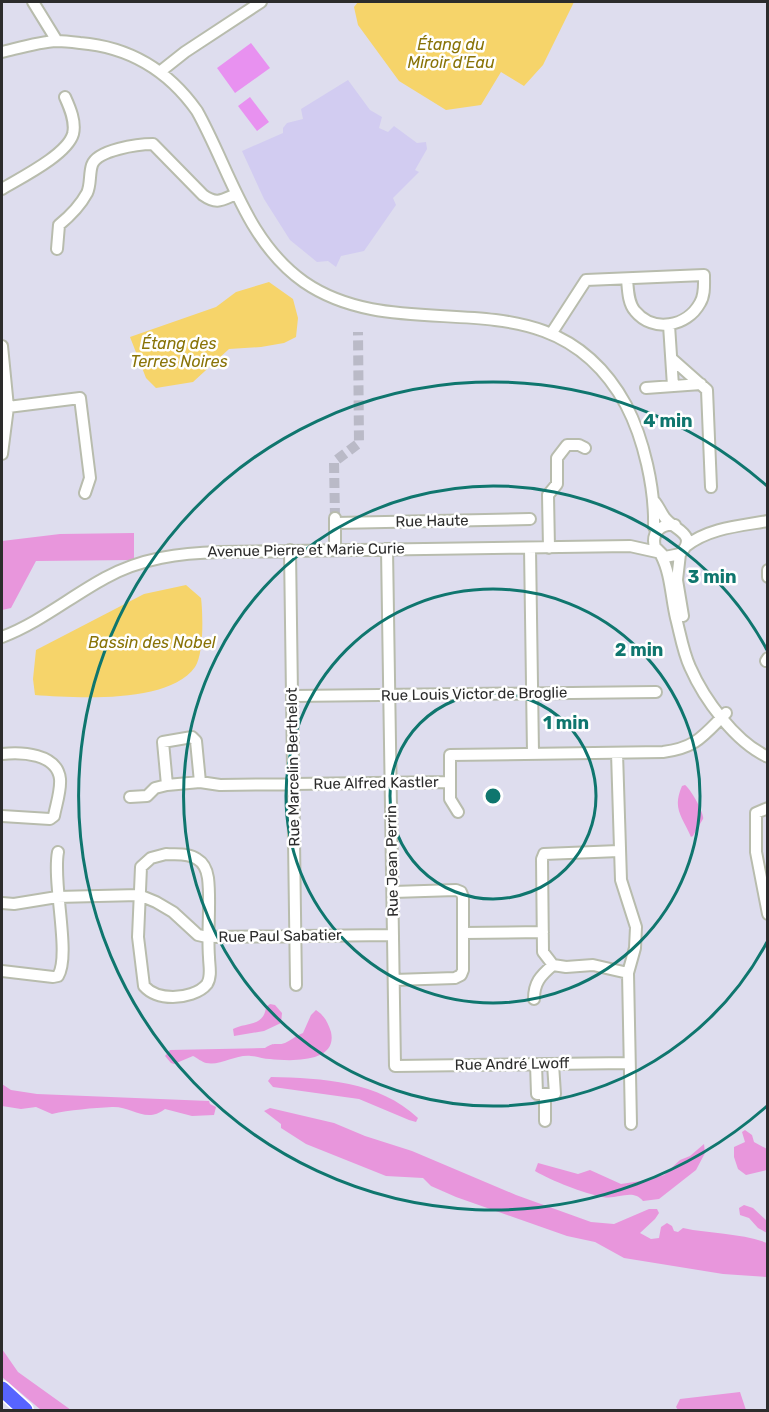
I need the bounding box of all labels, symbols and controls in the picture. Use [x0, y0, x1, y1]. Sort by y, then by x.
water label: Étang du Miroir d'Eau [407, 35, 495, 72]
water label: Étang des Terres Noires [130, 334, 228, 371]
text: 4 min [643, 410, 693, 432]
street label: Rue Haute [395, 511, 469, 531]
street label: Avenue Pierre et Marie Curie [207, 539, 405, 561]
text: 3 min [688, 566, 736, 588]
water label: Bassin des Nobel [88, 633, 217, 652]
text: 2 min [615, 639, 663, 661]
street label: Rue Louis Victor de Broglie [381, 683, 567, 705]
street label: Rue Marcelin Berthelot [283, 687, 303, 847]
text: 1 min [543, 712, 589, 734]
street label: Rue Alfred Kastler [313, 773, 439, 793]
centre of rings [483, 786, 503, 806]
street label: Rue Jean Perrin [382, 805, 402, 917]
street label: Rue Paul Sabatier [218, 926, 342, 946]
street label: Rue André Lwoff [455, 1054, 570, 1074]

